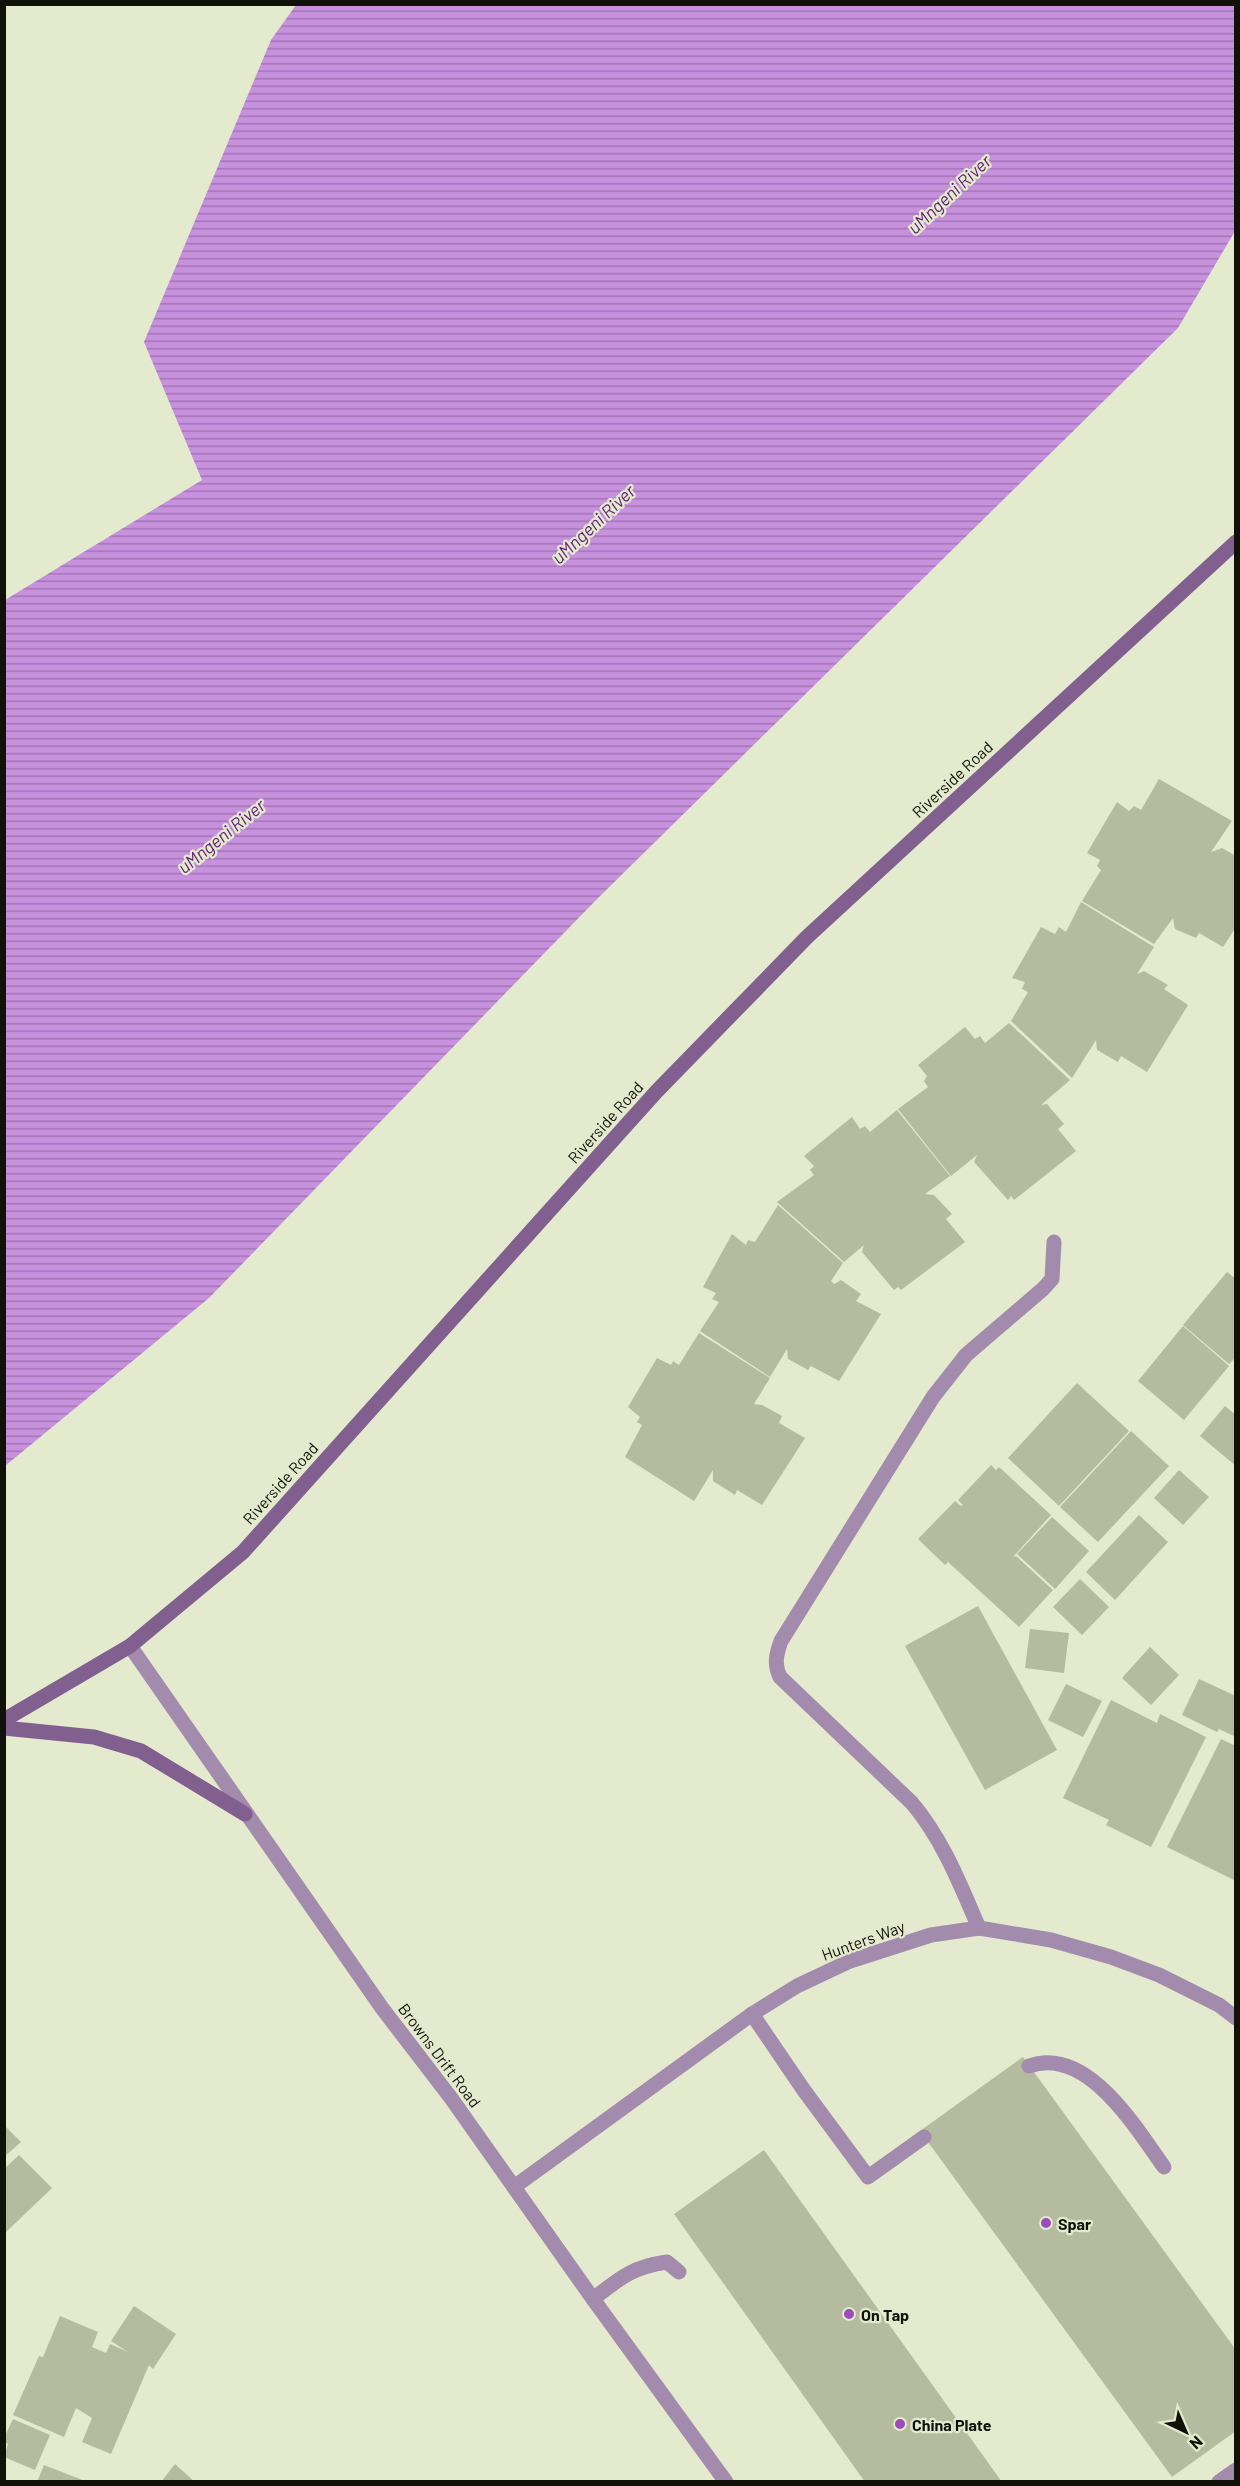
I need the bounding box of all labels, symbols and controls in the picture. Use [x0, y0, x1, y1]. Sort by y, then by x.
water label: uMngeni River [903, 149, 996, 238]
water label: uMngeni River [547, 479, 640, 568]
street label: Riverside Road [908, 737, 996, 821]
water label: uMngeni River [173, 794, 270, 878]
street label: Riverside Road [563, 1077, 647, 1167]
street label: Riverside Road [238, 1438, 322, 1528]
street label: Hunters Way [819, 1916, 908, 1964]
street label: Browns Drift Road [395, 1999, 485, 2111]
place label: Spar [1058, 2214, 1091, 2233]
marker: Spar [1039, 2216, 1053, 2230]
place label: On Tap [861, 2305, 909, 2324]
marker: On Tap [842, 2307, 856, 2321]
north arrow [1156, 2402, 1216, 2462]
place label: China Plate [912, 2415, 992, 2434]
marker: China Plate [893, 2417, 907, 2431]
text: N [1186, 2433, 1207, 2454]

